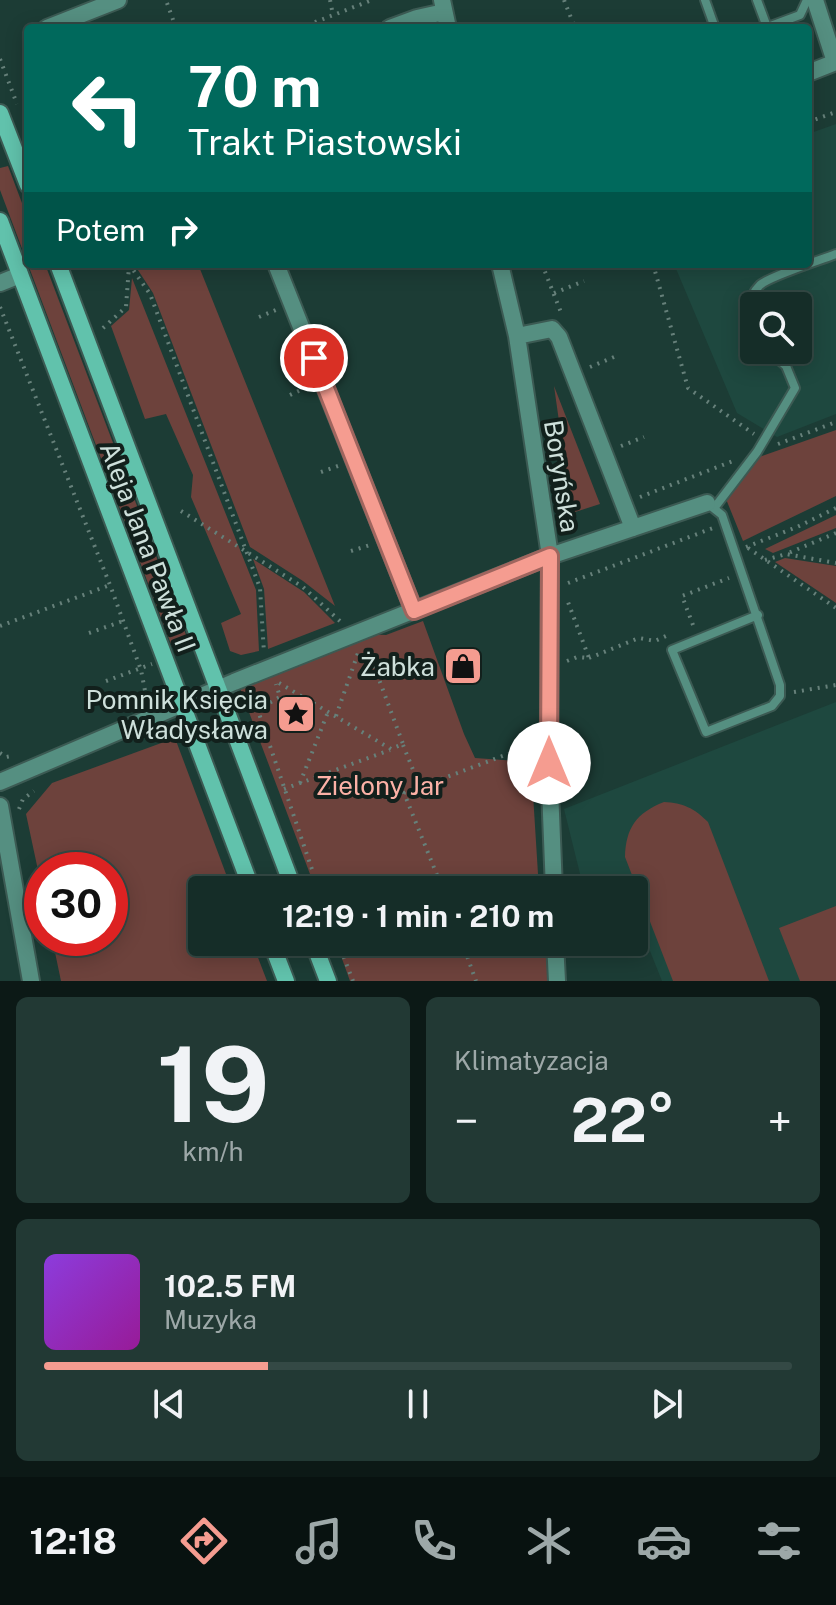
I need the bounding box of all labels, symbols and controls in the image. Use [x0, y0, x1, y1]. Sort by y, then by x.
text: 70 m [188, 54, 321, 120]
icon: left [56, 56, 160, 160]
text: Trakt Piastowski [188, 121, 462, 163]
icon: right [161, 208, 205, 252]
text: Potem [56, 212, 145, 248]
map controls [740, 292, 812, 364]
button: search [740, 292, 812, 364]
pin [280, 324, 348, 392]
icon: arrive [292, 336, 336, 380]
street label: Boryńska [538, 418, 586, 534]
street label: Aleja Jana Pawła II [94, 437, 202, 657]
shop icon: Żabka [442, 645, 484, 687]
place label: Żabka [360, 651, 435, 682]
place label: Pomnik Księcia Władysława [85, 684, 268, 745]
place icon: Pomnik Księcia Władysława [275, 693, 317, 735]
position arrow [507, 721, 591, 805]
park label: Zielony Jar [316, 770, 444, 801]
speed limit sign: 30 [24, 852, 128, 956]
text: 12:19 · 1 min · 210 m [282, 898, 554, 934]
text: 19 [156, 1023, 270, 1145]
text: Klimatyzacja [454, 1045, 609, 1076]
text: 22° [571, 1085, 675, 1156]
text: − [454, 1095, 478, 1147]
text: + [768, 1095, 792, 1147]
text: km/h [182, 1136, 244, 1167]
text: 102.5 FM [164, 1268, 296, 1304]
text: Muzyka [164, 1304, 257, 1335]
icon: previous [147, 1382, 191, 1426]
icon: pause [396, 1382, 440, 1426]
icon: next [645, 1382, 689, 1426]
icon: directions [176, 1513, 232, 1569]
icon: music [291, 1513, 347, 1569]
icon: phone [406, 1513, 462, 1569]
icon: climate [521, 1513, 577, 1569]
icon: car [636, 1513, 692, 1569]
icon: filters [751, 1513, 807, 1569]
text: 12:18 [29, 1520, 117, 1562]

